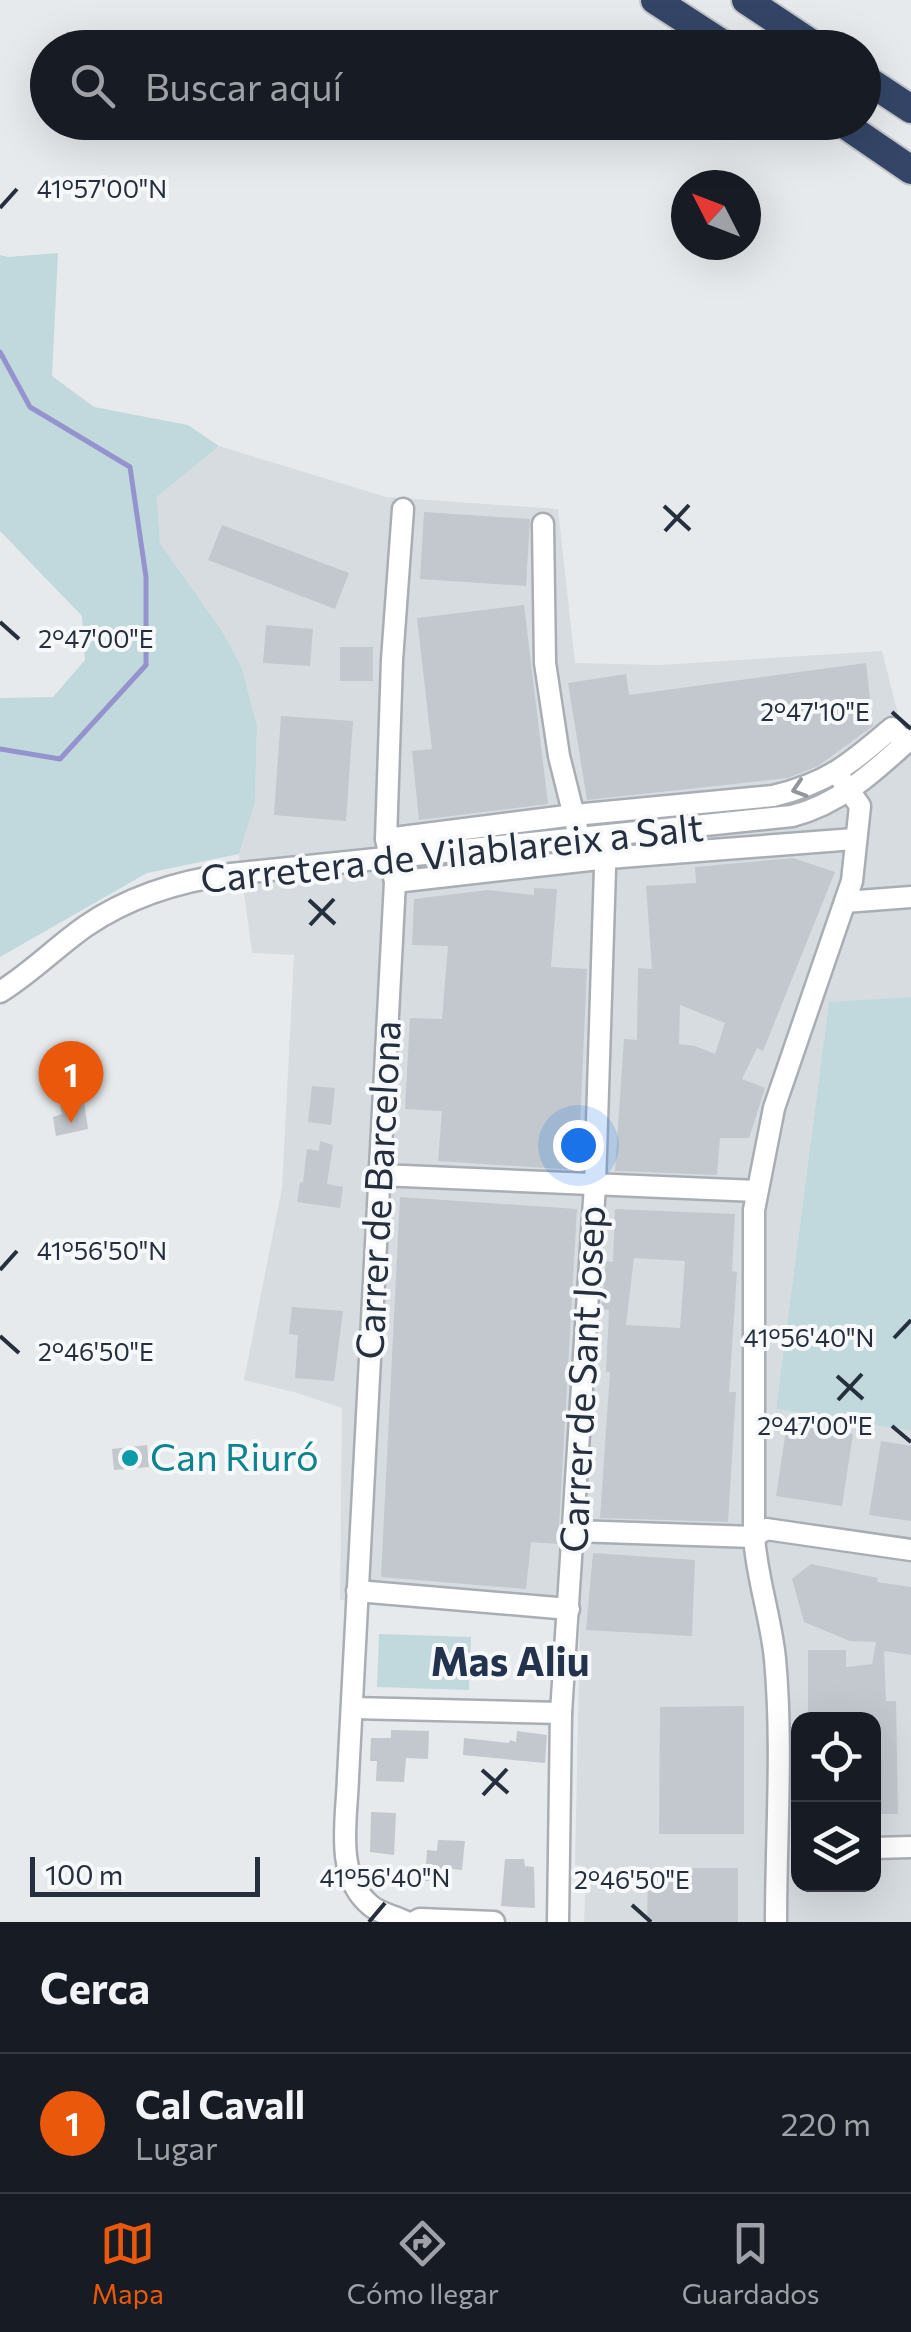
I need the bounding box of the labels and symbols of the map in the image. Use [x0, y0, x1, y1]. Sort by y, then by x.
north arrow [671, 170, 761, 260]
text: 41°57'00"N [37, 173, 167, 203]
text: 2°47'00"E [38, 623, 154, 653]
text: 2°47'10"E [760, 696, 870, 726]
one-way arrow [791, 777, 808, 797]
street label: Carretera de Vilablareix a Salt [198, 802, 706, 901]
street label: Carrer de Barcelona [344, 1019, 409, 1360]
pin: 1 [38, 1040, 104, 1123]
your location [553, 1120, 604, 1171]
street label: Carrer de Sant Josep [548, 1204, 613, 1554]
text: 41°56'50"N [37, 1235, 167, 1265]
text: 41°56'40"N [744, 1322, 874, 1352]
text: 2°46'50"E [38, 1336, 154, 1366]
text: 2°47'00"E [757, 1410, 873, 1440]
place label: Can Riuró [150, 1432, 319, 1479]
marker: Can Riuró [119, 1447, 141, 1469]
district label: Mas Aliu [430, 1635, 590, 1684]
scale bar [30, 1852, 260, 1896]
text: 41°56'40"N [320, 1862, 450, 1892]
text: 2°46'50"E [574, 1864, 690, 1894]

